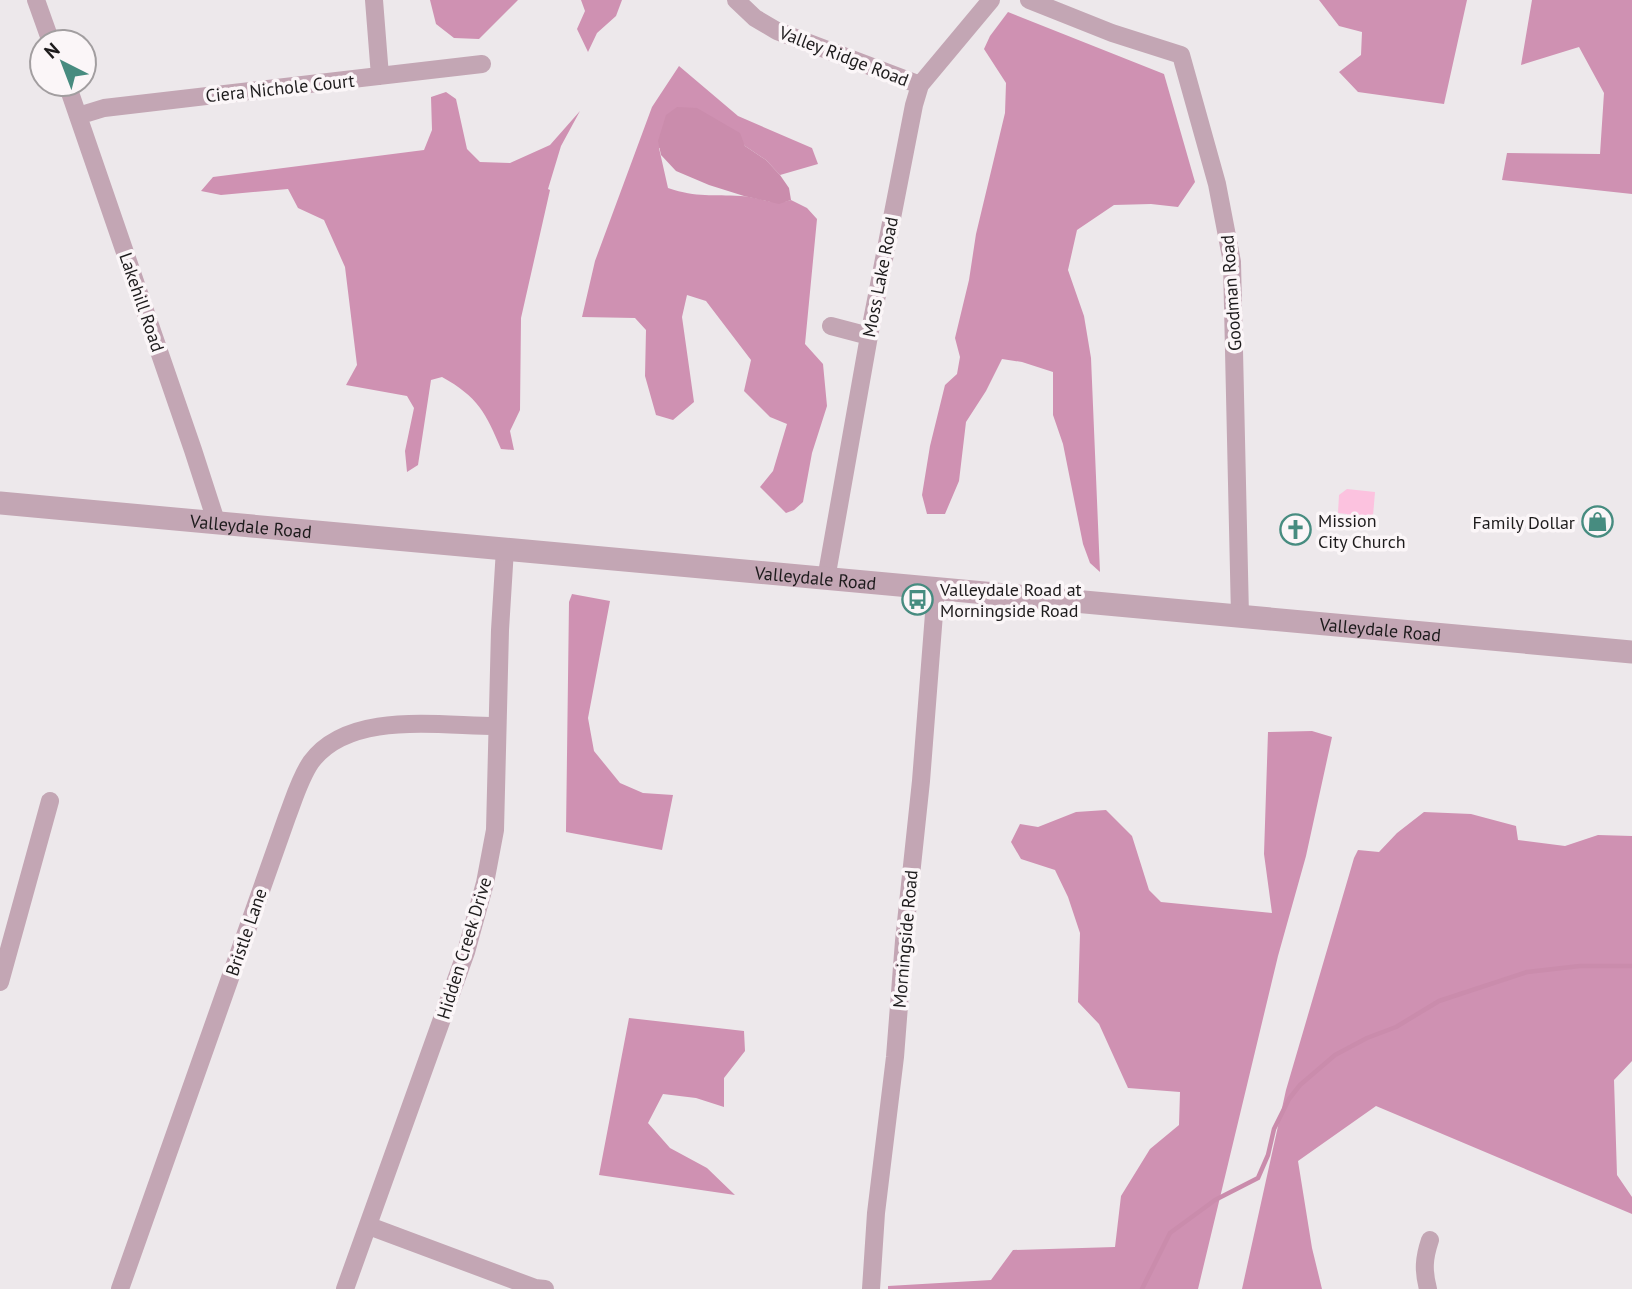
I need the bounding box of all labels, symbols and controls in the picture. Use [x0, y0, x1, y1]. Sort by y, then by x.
street label: Valley Ridge Road [775, 20, 912, 91]
north arrow [28, 28, 98, 98]
text: N [39, 37, 64, 63]
street label: Ciera Nichole Court [204, 69, 356, 107]
street label: Moss Lake Road [857, 215, 903, 339]
street label: Goodman Road [1215, 234, 1247, 352]
street label: Lakehill Road [114, 249, 170, 355]
shop icon: Family Dollar [1581, 505, 1615, 539]
street label: Valleydale Road [188, 509, 313, 543]
place label: Mission City Church [1318, 509, 1406, 553]
place label: Family Dollar [1473, 511, 1575, 534]
church icon: Mission City Church [1278, 513, 1312, 547]
street label: Valleydale Road [753, 560, 877, 594]
place label: Valleydale Road at Morningside Road [939, 578, 1082, 622]
bus stop icon: Valleydale Road at Morningside Road [900, 582, 934, 616]
street label: Valleydale Road [1318, 612, 1442, 646]
street label: Morningside Road [888, 869, 922, 1009]
street label: Hidden Creek Drive [431, 874, 497, 1022]
street label: Bristle Lane [220, 885, 272, 979]

